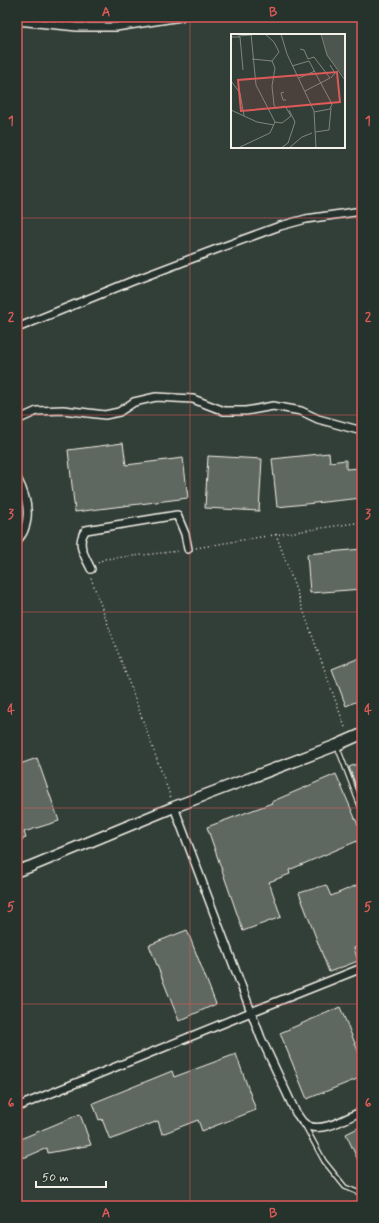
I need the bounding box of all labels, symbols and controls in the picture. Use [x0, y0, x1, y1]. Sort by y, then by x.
text: A [102, 4, 110, 21]
text: B [269, 4, 278, 21]
inset map [231, 34, 345, 148]
text: 1 [8, 113, 14, 130]
text: 1 [365, 113, 371, 130]
text: 2 [8, 309, 15, 326]
text: 2 [365, 309, 372, 326]
text: 3 [8, 506, 14, 523]
text: 3 [365, 506, 371, 523]
text: 4 [7, 702, 15, 719]
text: 4 [364, 702, 372, 719]
text: 5 [7, 899, 15, 916]
text: 5 [364, 899, 372, 916]
text: 6 [8, 1095, 15, 1112]
text: 6 [365, 1095, 372, 1112]
scale bar [36, 1163, 106, 1189]
text: 50 m [42, 1170, 69, 1186]
text: A [102, 1205, 110, 1222]
text: B [269, 1205, 278, 1222]

